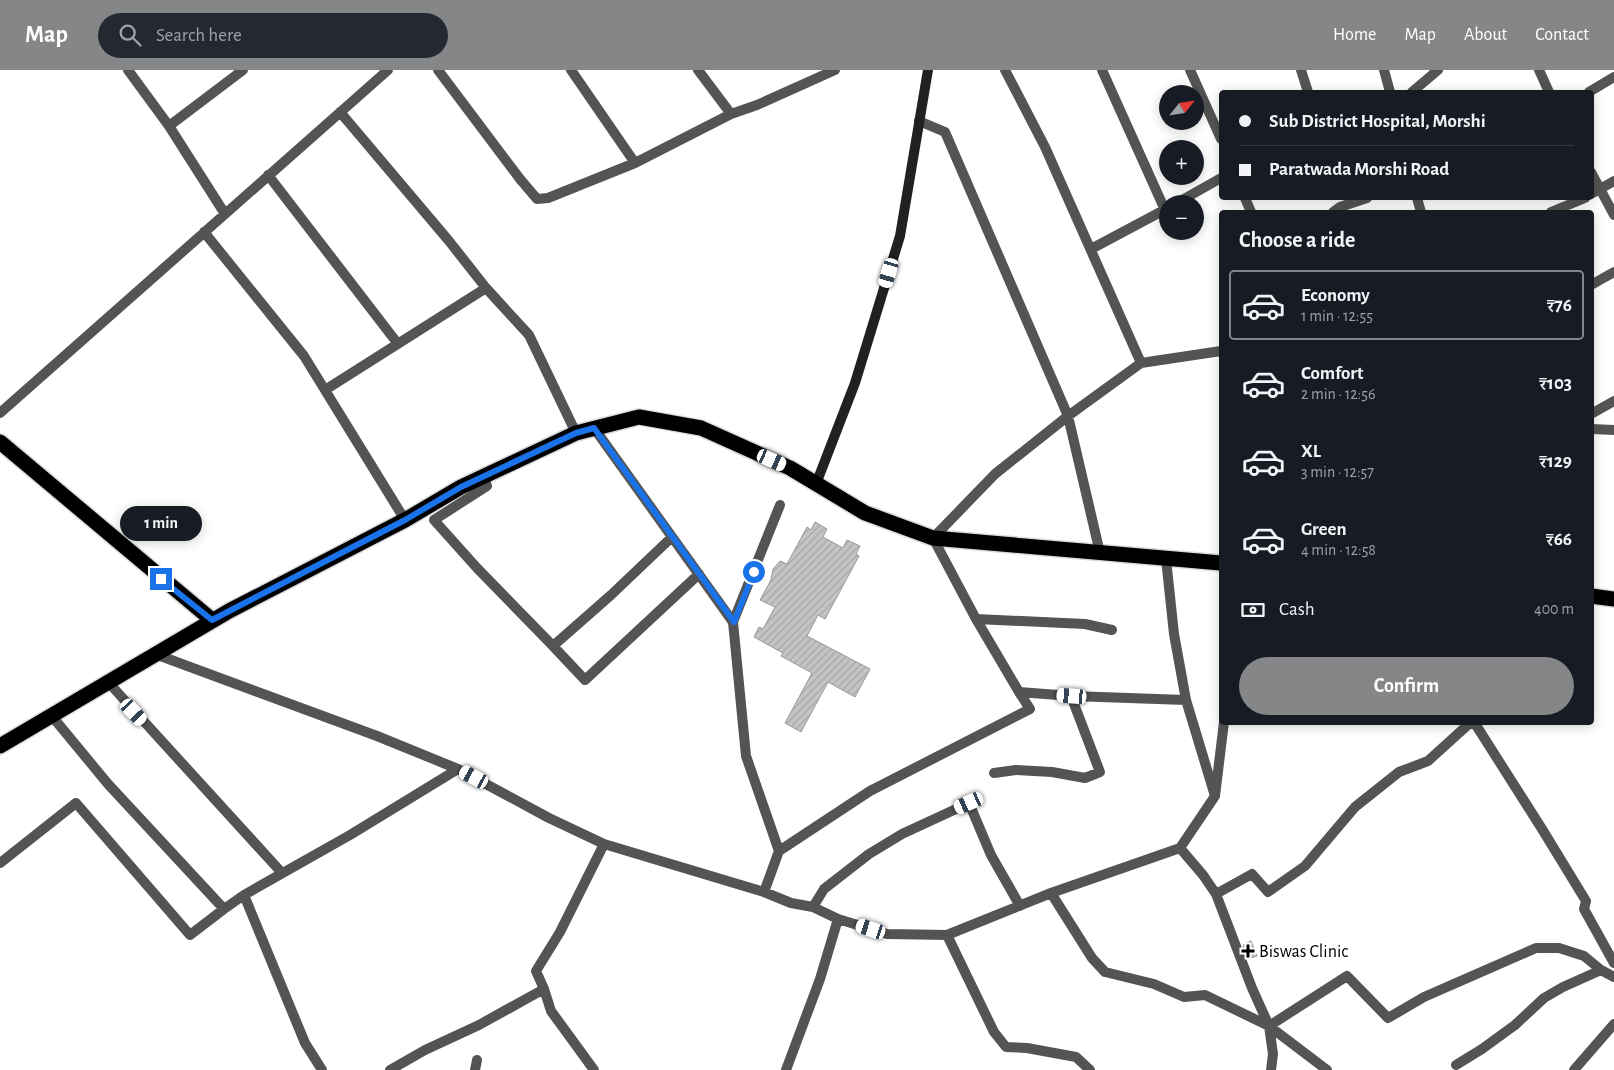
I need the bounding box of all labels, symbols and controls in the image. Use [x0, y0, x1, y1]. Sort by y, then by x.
search box [98, 13, 448, 58]
icon: search [116, 21, 144, 49]
text: Map [25, 23, 68, 47]
text: Search here [156, 26, 242, 45]
text: Home [1333, 26, 1376, 44]
text: Map [1404, 26, 1436, 44]
text: About [1464, 26, 1507, 44]
text: Contact [1535, 26, 1589, 44]
north arrow [1159, 85, 1204, 130]
map controls [1159, 85, 1204, 240]
text: Sub District Hospital, Morshi [1269, 112, 1486, 131]
button: + [1159, 140, 1204, 185]
text: Paratwada Morshi Road [1269, 160, 1449, 179]
button: − [1159, 195, 1204, 240]
text: Choose a ride [1239, 229, 1355, 251]
car [877, 256, 900, 290]
icon: car [1241, 283, 1286, 328]
text: Economy [1301, 286, 1370, 305]
text: ₹76 [1547, 296, 1572, 315]
text: 1 min · 12:55 [1301, 308, 1373, 324]
icon: car [1241, 361, 1286, 406]
text: Comfort [1301, 364, 1363, 383]
text: ₹103 [1539, 374, 1572, 393]
text: 2 min · 12:56 [1301, 386, 1375, 402]
icon: car [1241, 439, 1286, 484]
text: XL [1301, 442, 1321, 461]
car [755, 447, 788, 473]
text: ₹129 [1539, 452, 1572, 471]
text: 3 min · 12:57 [1301, 464, 1374, 480]
callout: 1 min [120, 506, 202, 542]
text: 1 min [144, 515, 178, 531]
icon: car [1241, 517, 1286, 562]
text: Green [1301, 520, 1347, 539]
text: ₹66 [1546, 530, 1572, 549]
text: 4 min · 12:58 [1301, 542, 1376, 558]
route start [743, 561, 765, 583]
route end [150, 568, 172, 590]
icon: cash [1239, 596, 1267, 624]
text: Cash [1279, 600, 1315, 619]
text: 400 m [1534, 601, 1574, 617]
button: Confirm [1239, 657, 1574, 715]
car [1056, 687, 1087, 705]
car [118, 696, 149, 728]
car [457, 763, 490, 791]
car [952, 790, 985, 816]
car [854, 917, 887, 941]
place label: Biswas Clinic [1259, 943, 1348, 961]
marker: Biswas Clinic [1241, 944, 1255, 958]

